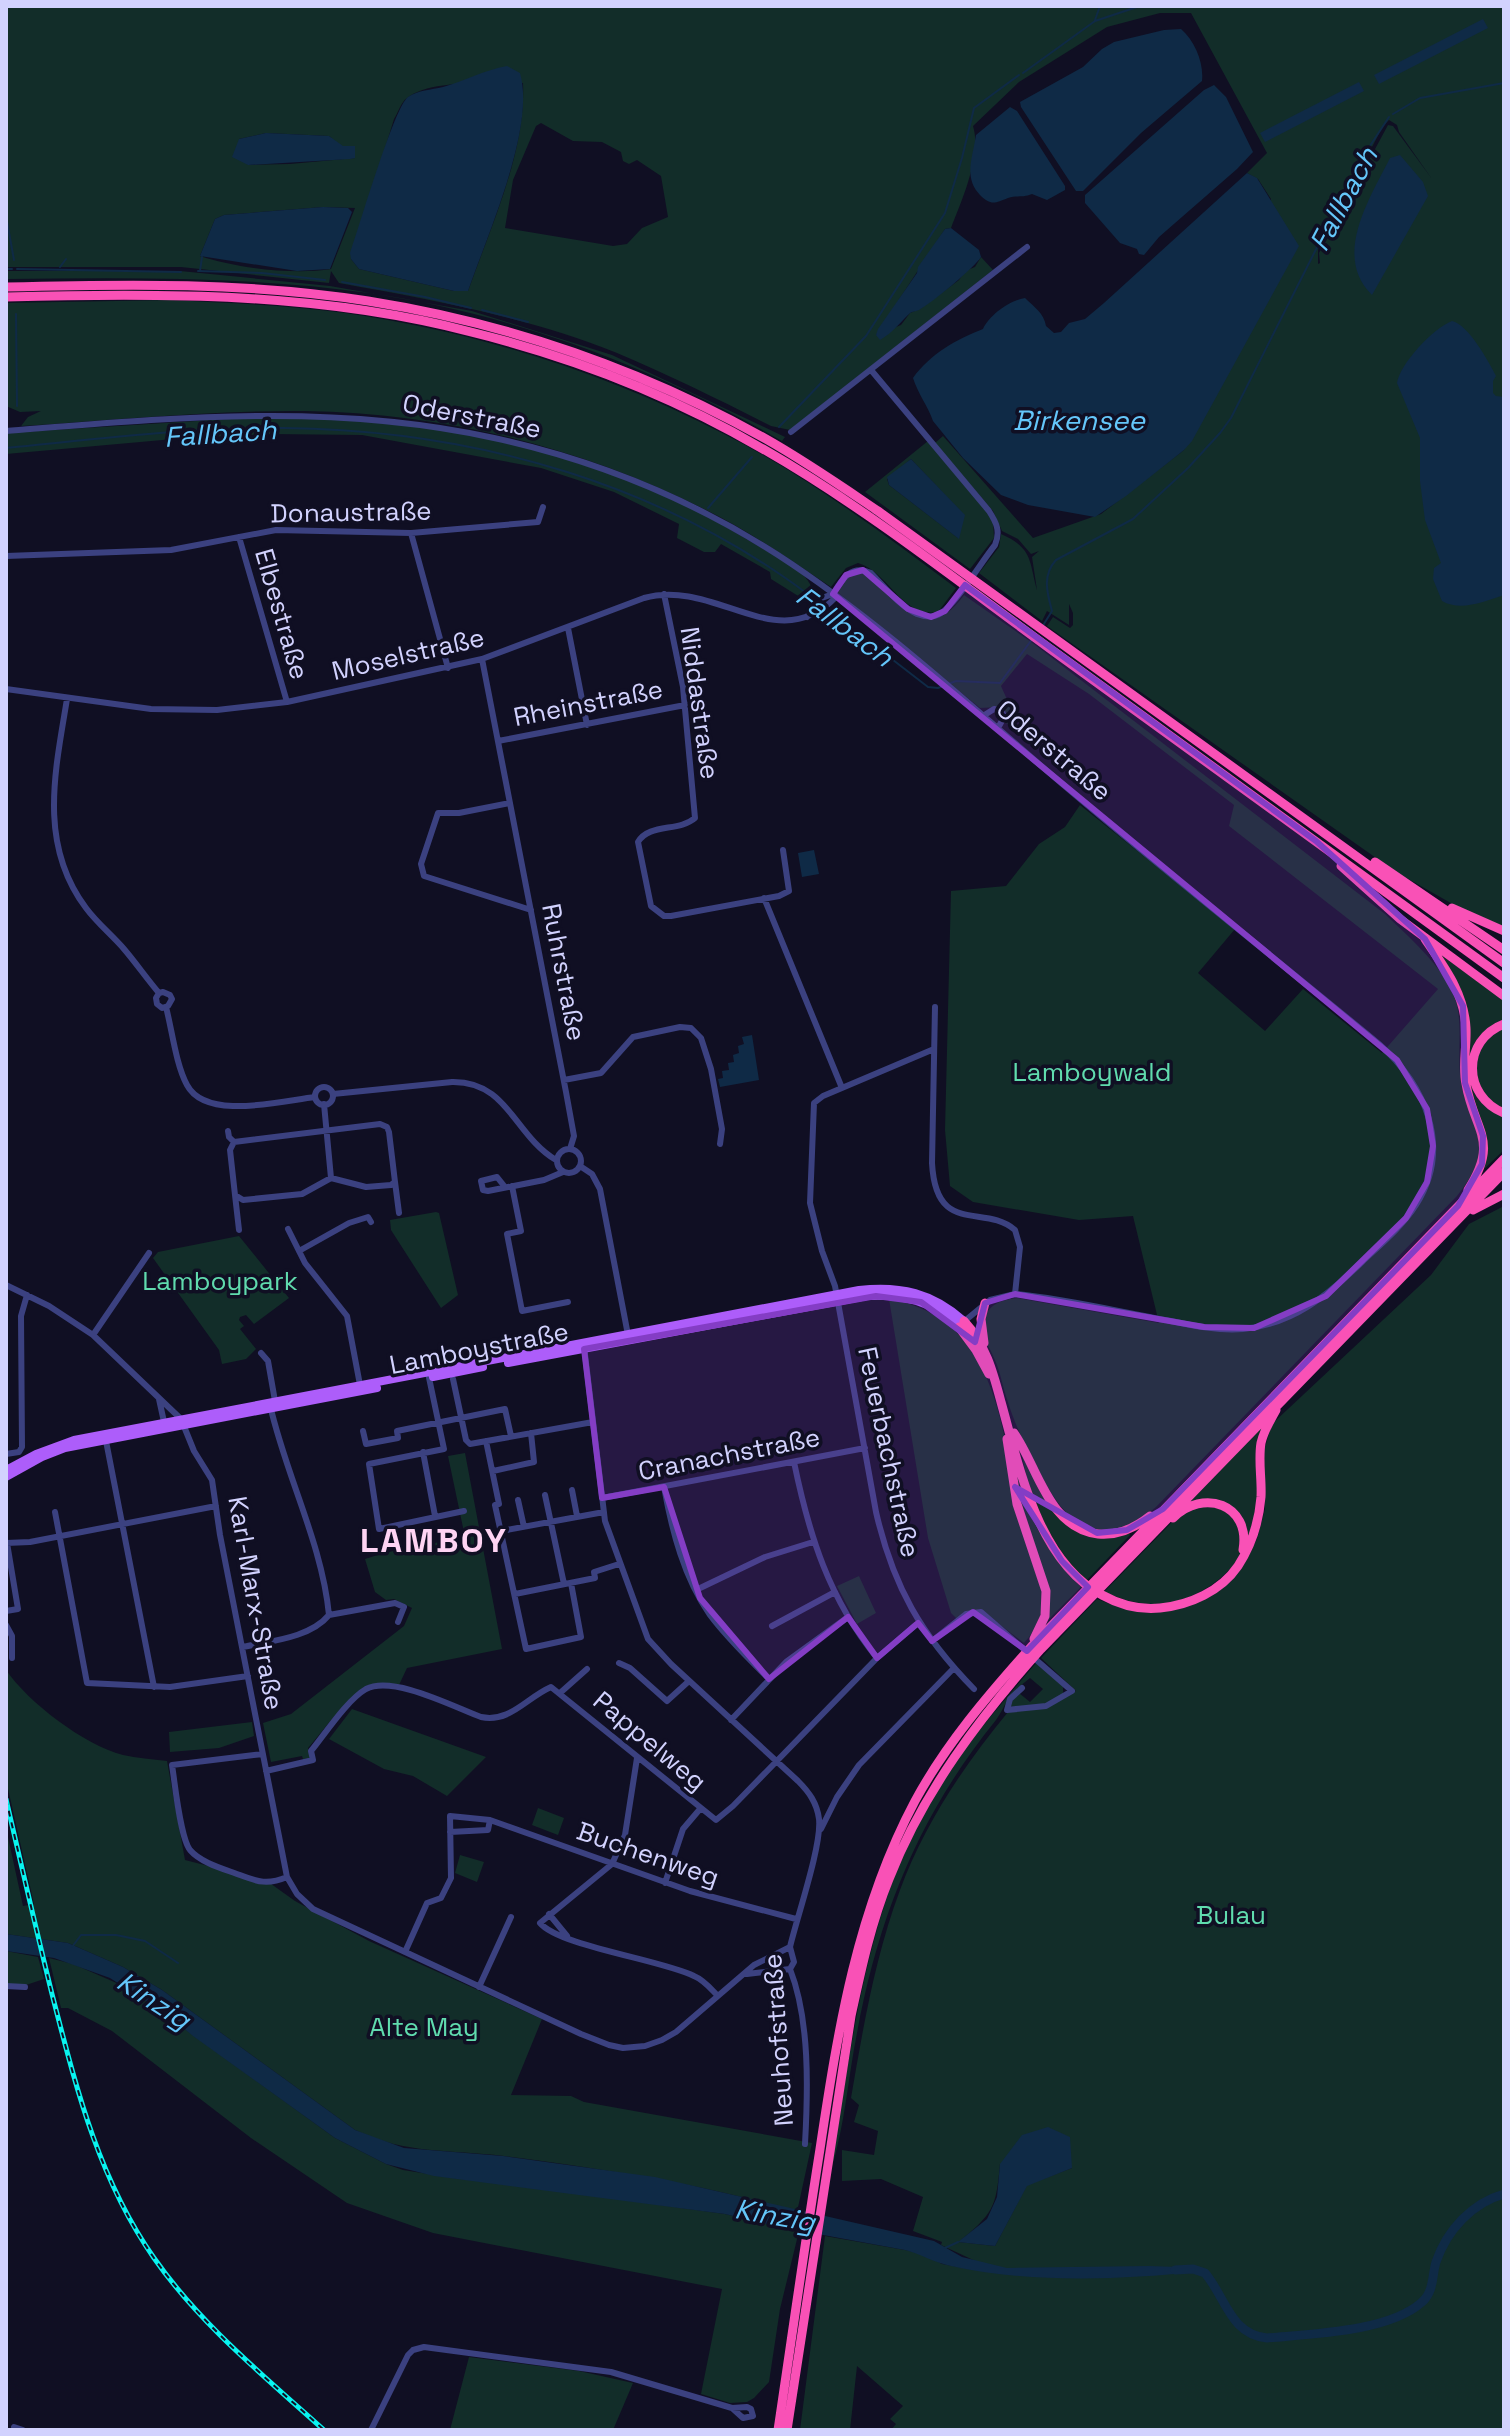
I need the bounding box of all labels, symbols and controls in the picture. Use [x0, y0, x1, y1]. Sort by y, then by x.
water label: Fallbach [1301, 140, 1386, 257]
street label: Oderstraße [400, 386, 544, 446]
water label: Birkensee [1013, 402, 1146, 438]
water label: Fallbach [163, 411, 278, 455]
street label: Donaustraße [270, 494, 432, 530]
street label: Elbestraße [247, 545, 317, 683]
water label: Fallbach [789, 578, 901, 675]
street label: Moselstraße [328, 620, 488, 688]
street label: Niddastraße [672, 625, 728, 781]
street label: Rheinstraße [510, 672, 666, 734]
street label: Oderstraße [989, 692, 1119, 808]
street label: Ruhrstraße [534, 900, 594, 1044]
park label: Lamboywald [1013, 1055, 1171, 1089]
park label: Lamboypark [142, 1264, 298, 1298]
street label: Lamboystraße [387, 1314, 571, 1382]
street label: Feuerbachstraße [850, 1344, 928, 1560]
street label: Cranachstraße [635, 1420, 823, 1488]
street label: Karl-Marx-Straße [220, 1494, 292, 1712]
district label: LAMBOY [360, 1519, 508, 1562]
street label: Pappelweg [586, 1684, 714, 1798]
street label: Buchenweg [572, 1814, 724, 1894]
park label: Bulau [1196, 1898, 1266, 1932]
street label: Neuhofstraße [755, 1953, 801, 2127]
water label: Kinzig [110, 1963, 199, 2038]
park label: Alte May [369, 2010, 479, 2044]
water label: Kinzig [732, 2190, 820, 2240]

